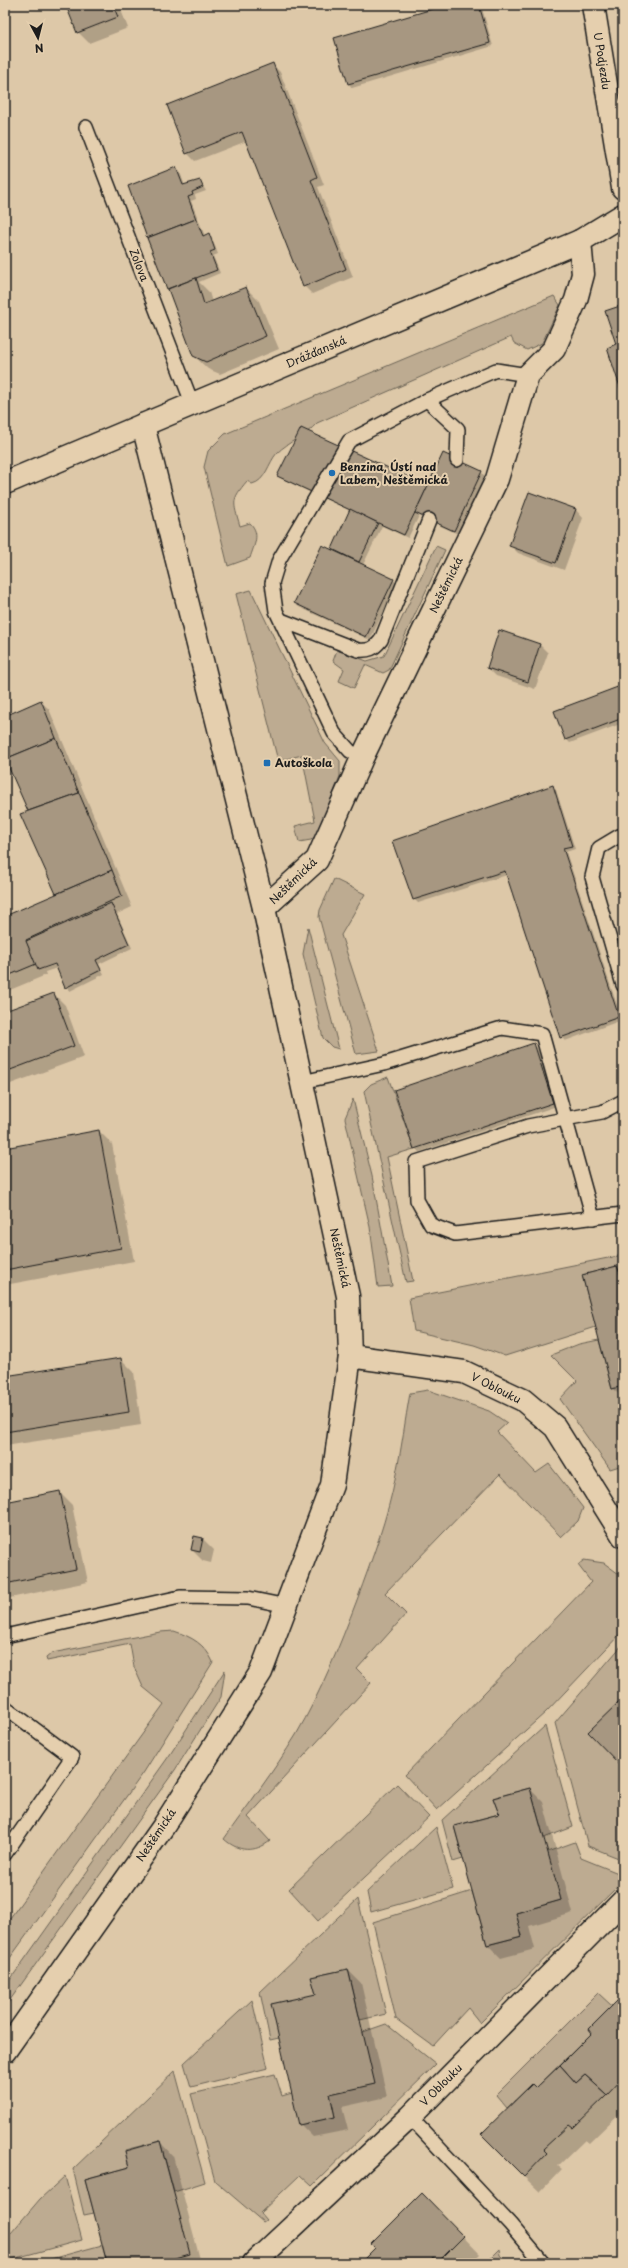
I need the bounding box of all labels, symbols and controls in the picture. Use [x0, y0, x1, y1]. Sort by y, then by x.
north arrow [18, 18, 58, 58]
street label: U Podjezdu [590, 31, 615, 91]
text: N [34, 39, 45, 57]
street label: Zolova [125, 246, 154, 284]
street label: Drážďanská [283, 331, 349, 372]
place label: Benzina, Ústí nad Labem, Neštěmická [340, 458, 449, 488]
marker: Benzina, Ústí nad Labem, Neštěmická [327, 468, 337, 478]
street label: Neštěmická [425, 554, 467, 616]
place label: Autoškola [275, 754, 333, 771]
marker: Autoškola [262, 758, 272, 768]
street label: Neštěmická [265, 853, 321, 908]
street label: Neštěmická [326, 1226, 355, 1290]
street label: V Oblouku [468, 1368, 524, 1407]
street label: Neštěmická [132, 1805, 180, 1865]
street label: V Oblouku [415, 2059, 466, 2110]

